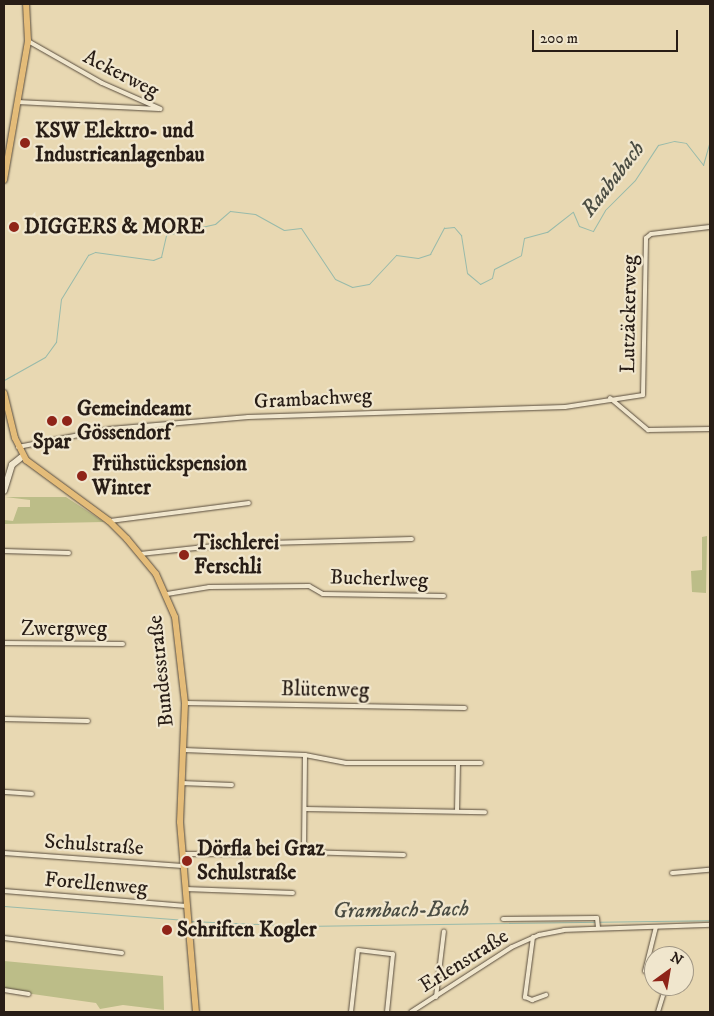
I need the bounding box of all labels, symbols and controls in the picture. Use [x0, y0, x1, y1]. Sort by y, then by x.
scale bar [534, 20, 680, 52]
text: 200 m [540, 29, 578, 48]
street label: Ackerweg [79, 44, 163, 104]
place label: KSW Elektro- und Industrieanlagenbau [35, 118, 205, 168]
water label: Raababach [575, 136, 651, 222]
marker: KSW Elektro- und Industrieanlagenbau [19, 137, 31, 149]
place label: DIGGERS & MORE [24, 214, 205, 240]
marker: DIGGERS & MORE [8, 221, 20, 233]
street label: Lutzäckerweg [615, 255, 643, 373]
street label: Grambachweg [253, 383, 373, 415]
place label: Gemeindeamt Gössendorf [77, 396, 192, 446]
marker: Spar [46, 415, 58, 427]
marker: Gemeindeamt Gössendorf [61, 415, 73, 427]
place label: Spar [33, 429, 71, 455]
place label: Frühstückspension Winter [92, 451, 247, 501]
marker: Frühstückspension Winter [76, 470, 88, 482]
place label: Tischlerei Ferschli [194, 530, 279, 580]
marker: Tischlerei Ferschli [178, 549, 190, 561]
street label: Bucherlweg [329, 565, 429, 593]
street label: Bundesstraße [143, 614, 179, 728]
street label: Zwergweg [21, 616, 107, 642]
street label: Blütenweg [281, 677, 369, 703]
street label: Schulstraße [44, 829, 144, 861]
place label: Dörfla bei Graz Schulstraße [197, 836, 325, 886]
marker: Dörfla bei Graz Schulstraße [181, 855, 193, 867]
street label: Forellenweg [43, 867, 149, 901]
water label: Grambach-Bach [333, 896, 469, 924]
place label: Schriften Kogler [177, 917, 317, 943]
marker: Schriften Kogler [161, 924, 173, 936]
street label: Erlenstraße [415, 924, 513, 998]
north arrow [644, 946, 694, 996]
text: N [667, 948, 686, 970]

